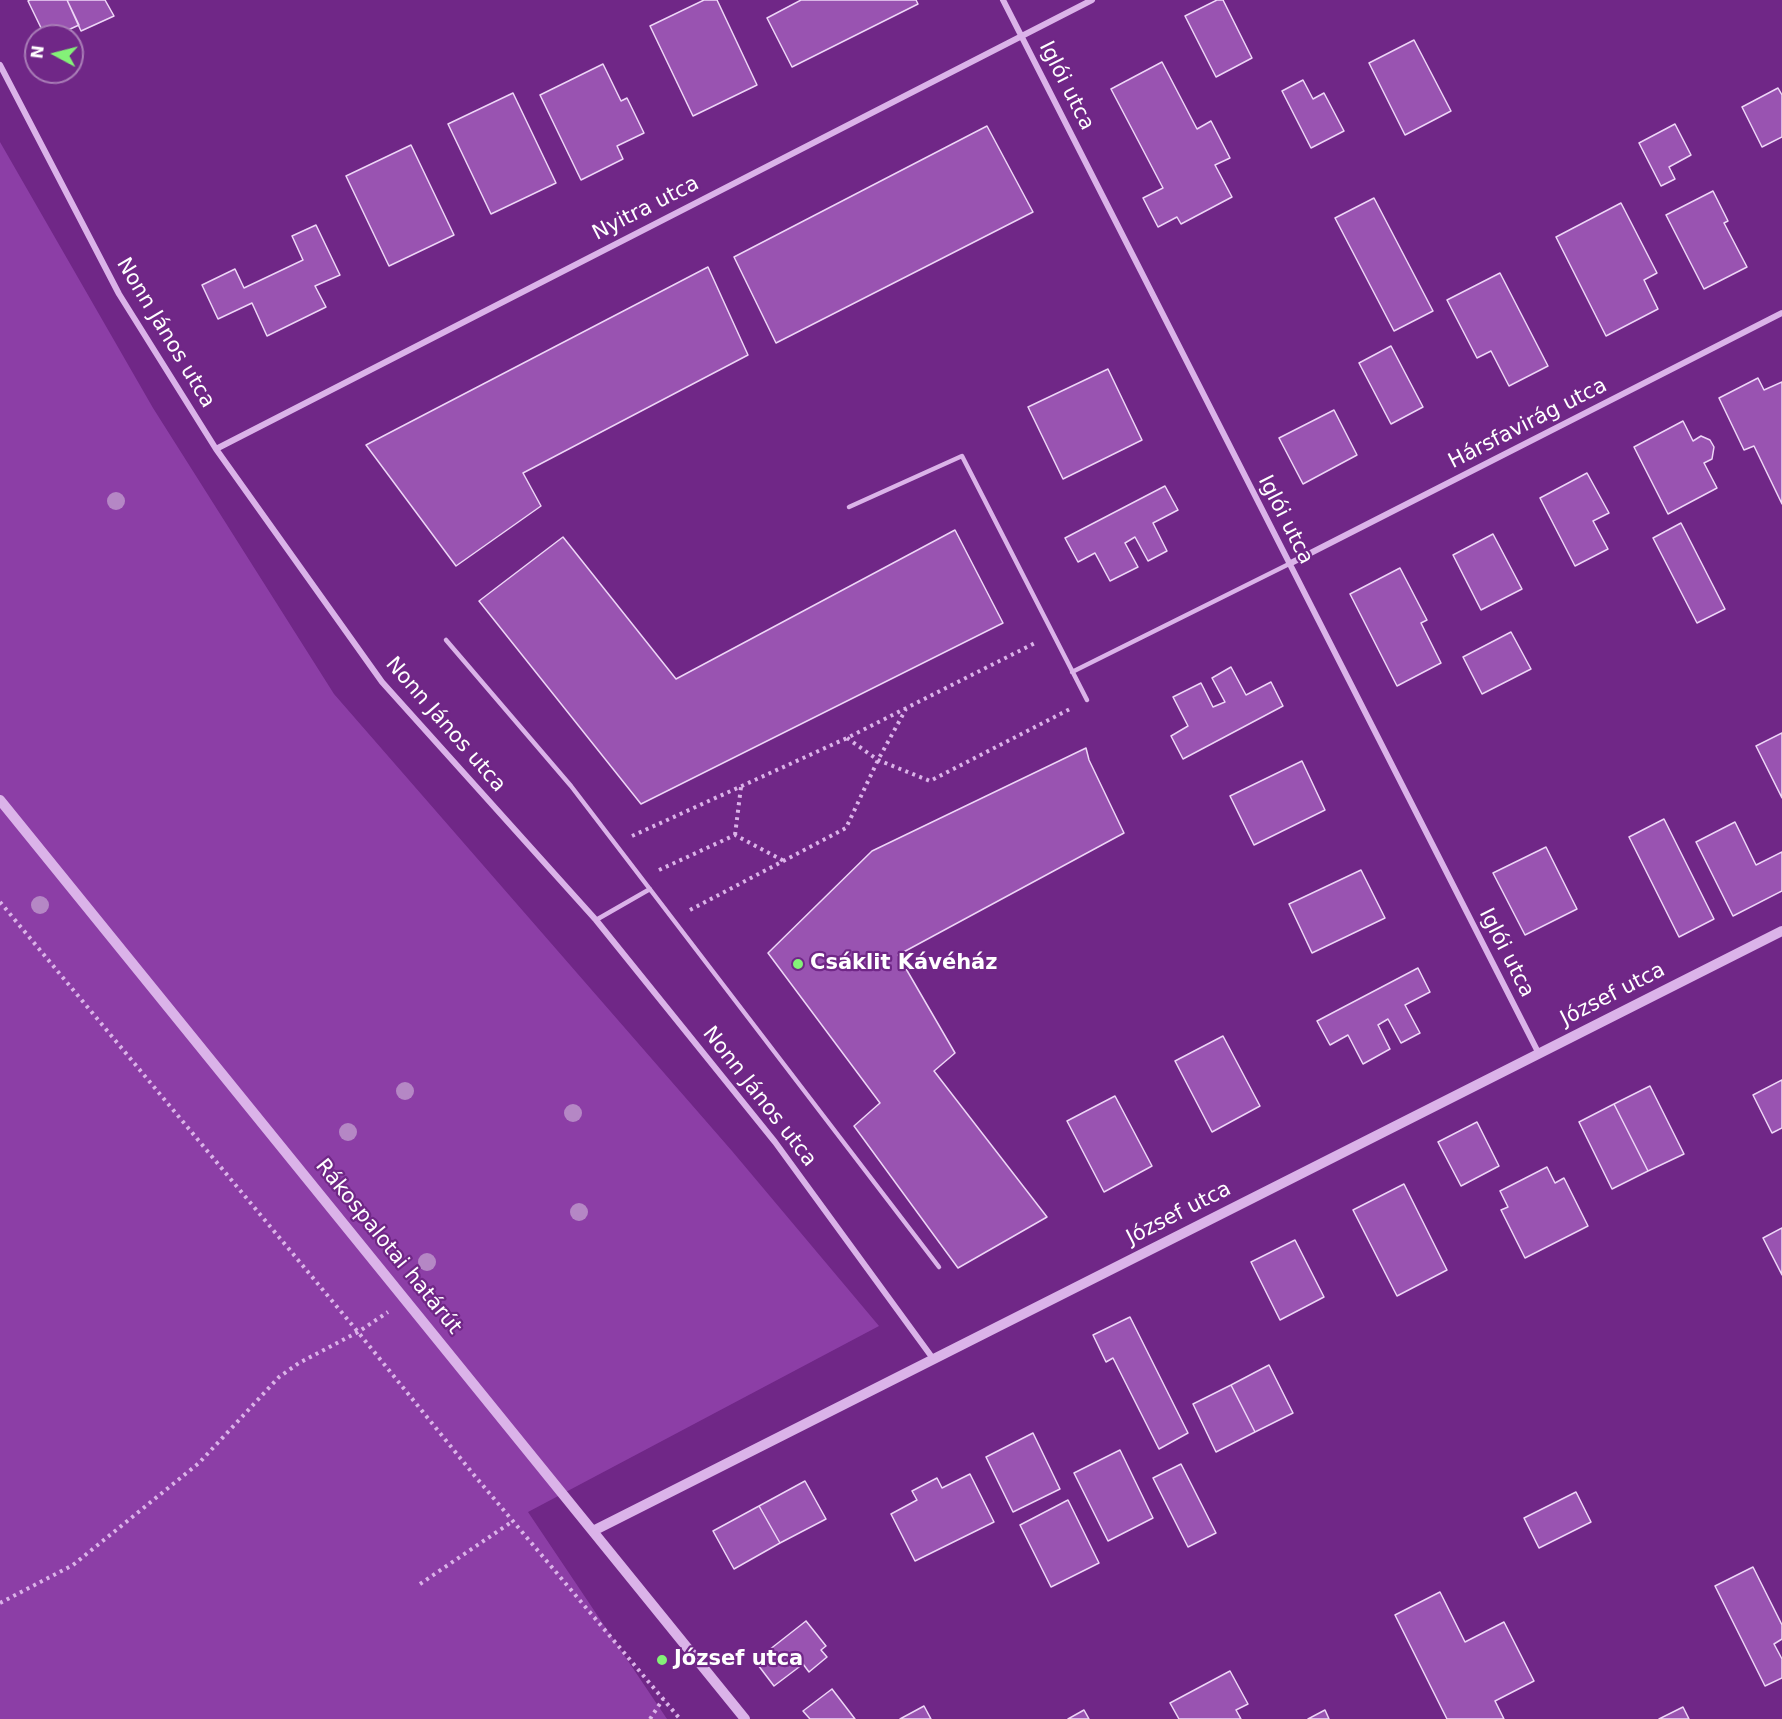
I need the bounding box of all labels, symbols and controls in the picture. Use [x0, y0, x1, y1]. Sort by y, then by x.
north arrow [24, 24, 84, 84]
street label: Iglói utca [1033, 37, 1099, 135]
text: N [27, 44, 48, 60]
street label: Nyitra utca [588, 171, 704, 247]
street label: Nonn János utca [110, 253, 220, 413]
street label: Hársfavirág utca [1445, 373, 1611, 475]
street label: Iglói utca [1252, 471, 1318, 569]
street label: Nonn János utca [380, 652, 510, 798]
street label: Iglói utca [1473, 904, 1539, 1002]
place label: Csáklit Kávéház [810, 951, 998, 977]
marker: Csáklit Kávéház [791, 957, 805, 971]
street label: József utca [1557, 958, 1669, 1032]
street label: Nonn János utca [697, 1022, 821, 1172]
street label: Rákospalotai határút [310, 1154, 466, 1340]
street label: József utca [1123, 1177, 1235, 1251]
place label: József utca [674, 1647, 803, 1673]
marker: József utca [655, 1653, 669, 1667]

